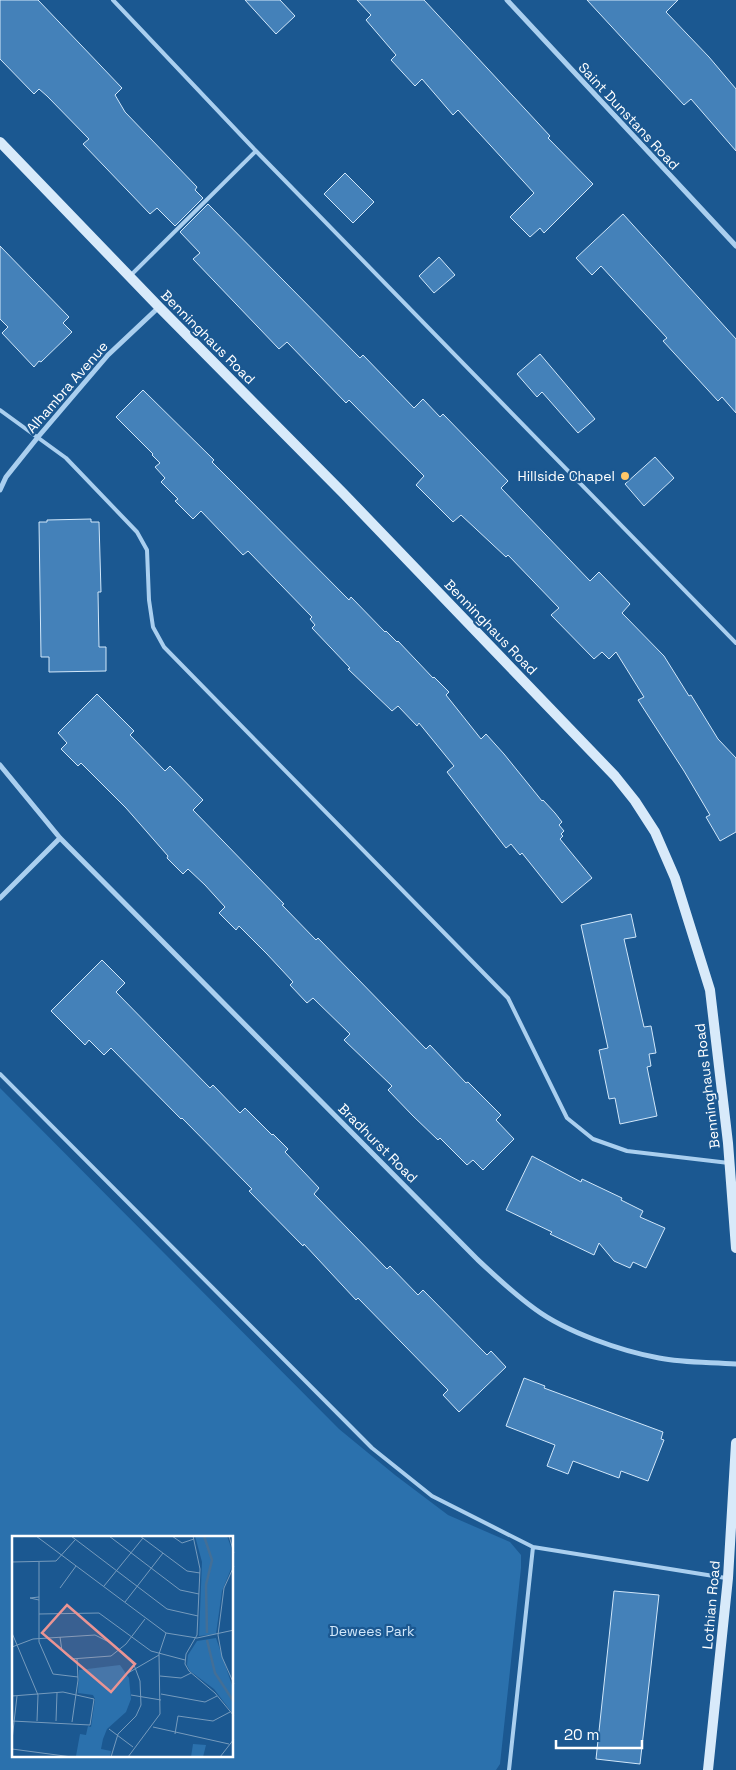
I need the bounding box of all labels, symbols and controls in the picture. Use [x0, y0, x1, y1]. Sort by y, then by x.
street label: Saint Dunstans Road [575, 58, 683, 174]
street label: Benninghaus Road [157, 286, 259, 388]
street label: Alhambra Avenue [22, 337, 112, 437]
place label: Hillside Chapel [517, 467, 615, 485]
marker: Hillside Chapel [619, 470, 631, 482]
street label: Benninghaus Road [441, 575, 541, 679]
street label: Benninghaus Road [690, 1022, 724, 1150]
street label: Bradhurst Road [335, 1100, 421, 1186]
inset map [12, 1536, 234, 1758]
street label: Lothian Road [698, 1560, 724, 1650]
park label: Dewees Park [329, 1622, 415, 1640]
scale bar [556, 1718, 642, 1750]
text: 20 m [564, 1725, 599, 1744]

